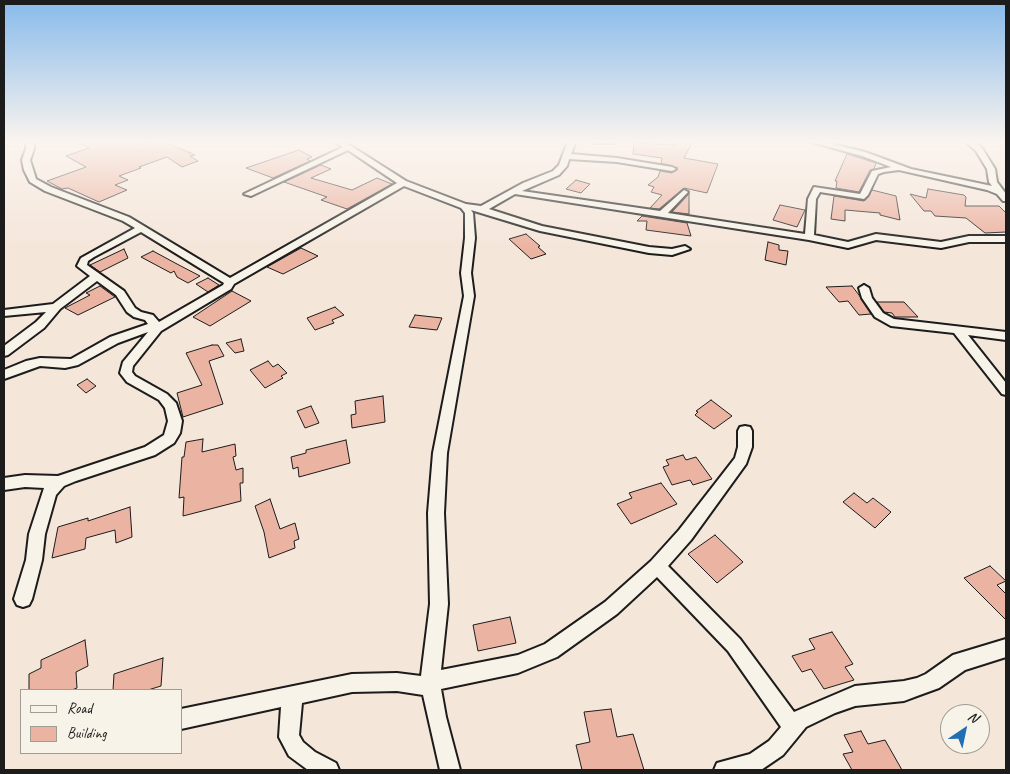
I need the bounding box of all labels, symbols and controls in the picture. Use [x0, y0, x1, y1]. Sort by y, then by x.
legend [20, 689, 182, 754]
text: Road [67, 699, 92, 718]
north arrow [940, 704, 990, 754]
text: N [965, 708, 981, 726]
text: Building [67, 724, 106, 743]

